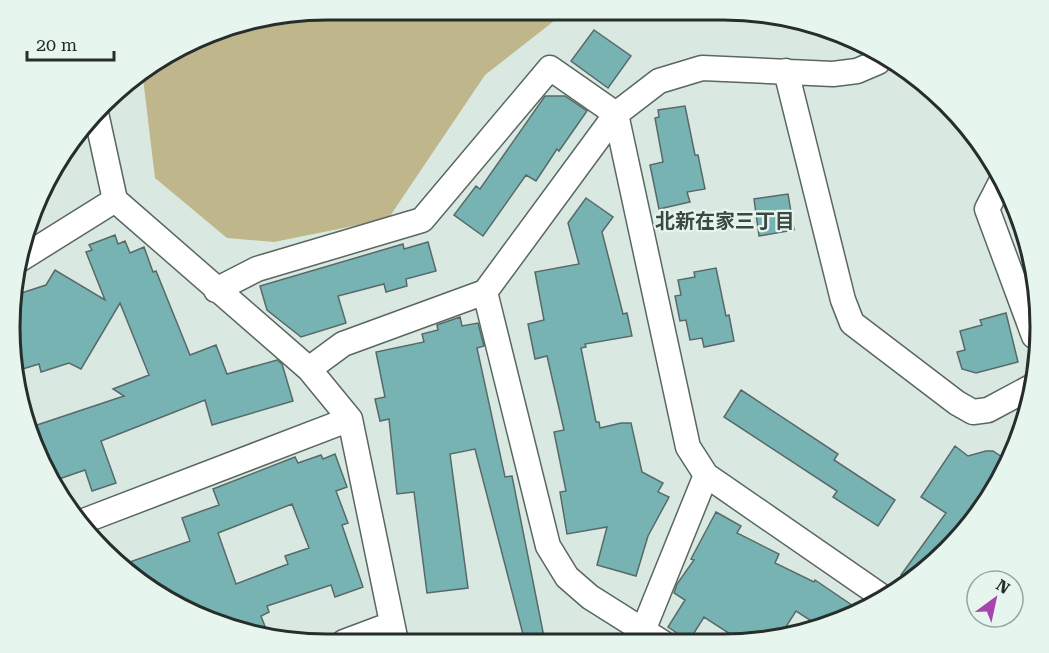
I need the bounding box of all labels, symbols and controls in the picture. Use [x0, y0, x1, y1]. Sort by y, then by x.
scale bar [27, 24, 114, 62]
text: 20 m [36, 34, 77, 55]
district label: 北新在家三丁目 [655, 209, 795, 233]
north arrow [965, 569, 1025, 629]
text: N [993, 576, 1013, 598]

